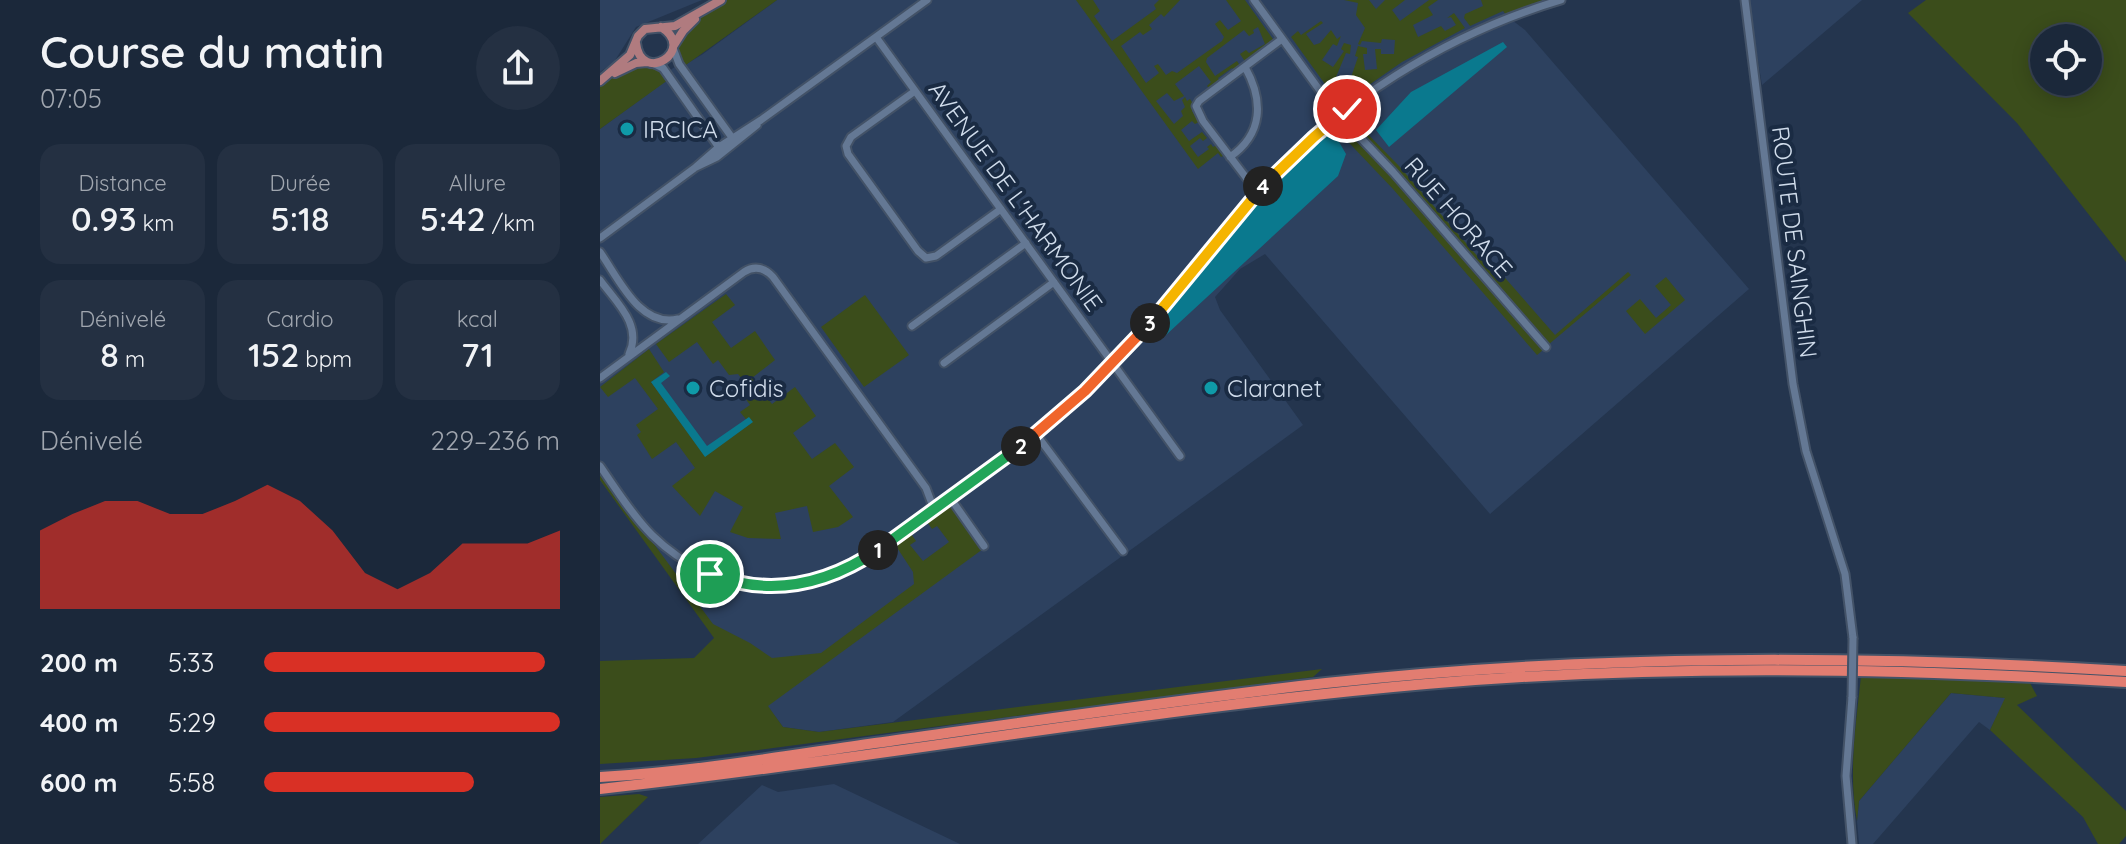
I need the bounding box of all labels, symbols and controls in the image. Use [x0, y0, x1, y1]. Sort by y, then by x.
text: Course du matin [40, 24, 385, 79]
map controls [2030, 24, 2102, 96]
button: locate [2030, 24, 2102, 96]
button: share [476, 26, 560, 110]
street label: AVENUE DE L'HARMONIE [923, 75, 1109, 317]
pin [1313, 75, 1381, 143]
text: 07:05 [40, 82, 102, 115]
icon: check [1325, 87, 1369, 131]
place label: IRCICA [643, 114, 718, 144]
marker: IRCICA [618, 120, 636, 138]
street label: ROUTE DE SAINGHIN [1766, 124, 1824, 360]
street label: RUE HORACE [1399, 151, 1519, 283]
pin: 4 [1243, 166, 1283, 206]
text: Distance [79, 169, 167, 197]
text: Durée [269, 169, 331, 197]
text: Allure [449, 169, 506, 197]
text: 4 [1257, 172, 1269, 200]
text: 0.93 [71, 197, 137, 240]
text: 5:18 [270, 197, 330, 240]
text: 5:42 [420, 197, 486, 240]
text: km [137, 209, 174, 237]
text: /km [486, 209, 535, 237]
pin: 3 [1130, 303, 1170, 343]
text: Dénivelé [79, 305, 166, 333]
text: Cardio [266, 305, 334, 333]
text: kcal [457, 305, 498, 333]
text: 3 [1144, 309, 1156, 337]
text: 8 [100, 333, 119, 376]
text: 152 [248, 333, 299, 376]
text: 71 [461, 333, 494, 376]
text: m [119, 345, 145, 373]
text: bpm [299, 345, 352, 373]
place label: Cofidis [709, 373, 784, 403]
place label: Claranet [1227, 373, 1322, 403]
marker: Cofidis [684, 379, 702, 397]
marker: Claranet [1202, 379, 1220, 397]
text: Dénivelé [40, 424, 143, 457]
text: 229–236 m [431, 424, 560, 457]
pin: 2 [1001, 426, 1041, 466]
text: 2 [1015, 432, 1027, 460]
pin: 1 [858, 530, 898, 570]
text: 1 [874, 536, 882, 564]
pin [676, 540, 744, 608]
icon: arrive [688, 552, 732, 596]
text: 200 m [40, 646, 118, 679]
text: 5:33 [168, 646, 214, 679]
text: 400 m [40, 706, 118, 739]
text: 5:29 [168, 706, 216, 739]
text: 600 m [40, 766, 118, 799]
text: 5:58 [168, 766, 215, 799]

